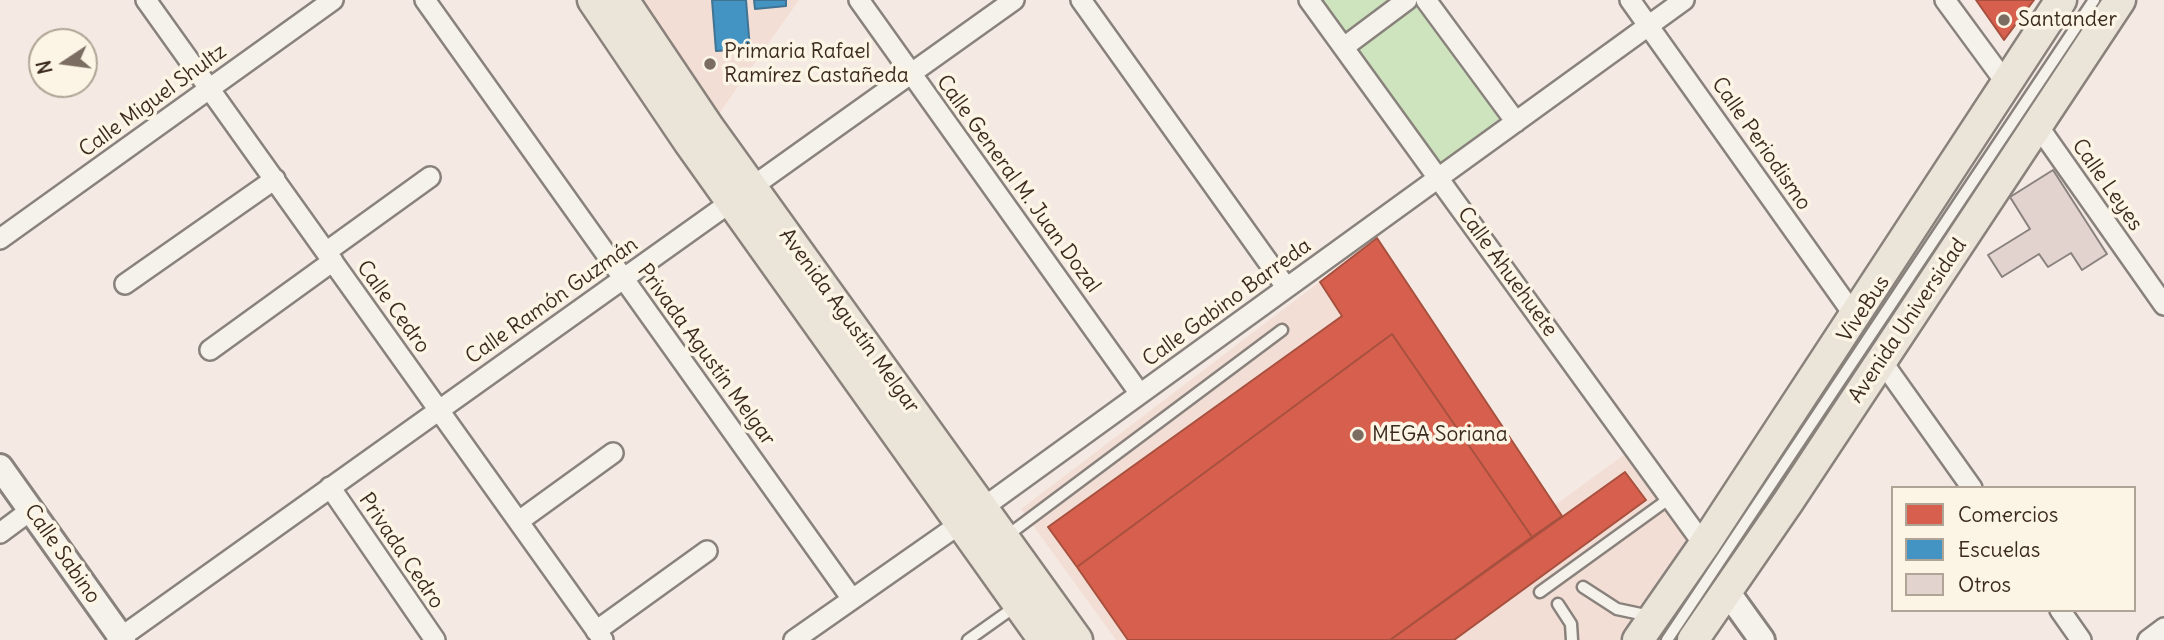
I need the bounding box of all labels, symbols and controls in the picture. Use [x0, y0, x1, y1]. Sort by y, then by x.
place label: Santander [2018, 7, 2117, 33]
marker: Santander [1996, 12, 2012, 28]
north arrow [28, 28, 98, 98]
street label: Calle Miguel Shultz [75, 39, 231, 163]
place label: Primaria Rafael Ramírez Castañeda [724, 39, 909, 89]
marker: Primaria Rafael Ramírez Castañeda [702, 56, 718, 72]
text: N [31, 58, 58, 76]
street label: Calle General M. Juan Dozal [931, 70, 1105, 298]
street label: Calle Periodismo [1706, 73, 1816, 215]
street label: Calle Leyes [2066, 134, 2148, 236]
street label: Calle Ahuehuete [1452, 202, 1562, 342]
street label: Avenida Agustín Melgar [774, 224, 924, 418]
street label: Calle Ramón Guzmán [461, 232, 643, 370]
street label: Calle Gabino Barreda [1138, 234, 1316, 372]
street label: Avenida Universidad [1844, 234, 1972, 408]
street label: Calle Cedro [351, 256, 435, 358]
street label: Privada Agustín Melgar [632, 259, 780, 451]
street label: ViveBus [1833, 271, 1895, 347]
place label: MEGA Soriana [1372, 422, 1508, 448]
marker: MEGA Soriana [1350, 427, 1366, 443]
legend [1891, 486, 2136, 612]
street label: Privada Cedro [353, 488, 449, 614]
street label: Calle Sabino [19, 500, 105, 608]
text: Comercios [1958, 501, 2058, 528]
text: Escuelas [1958, 536, 2040, 563]
text: Otros [1958, 571, 2011, 598]

